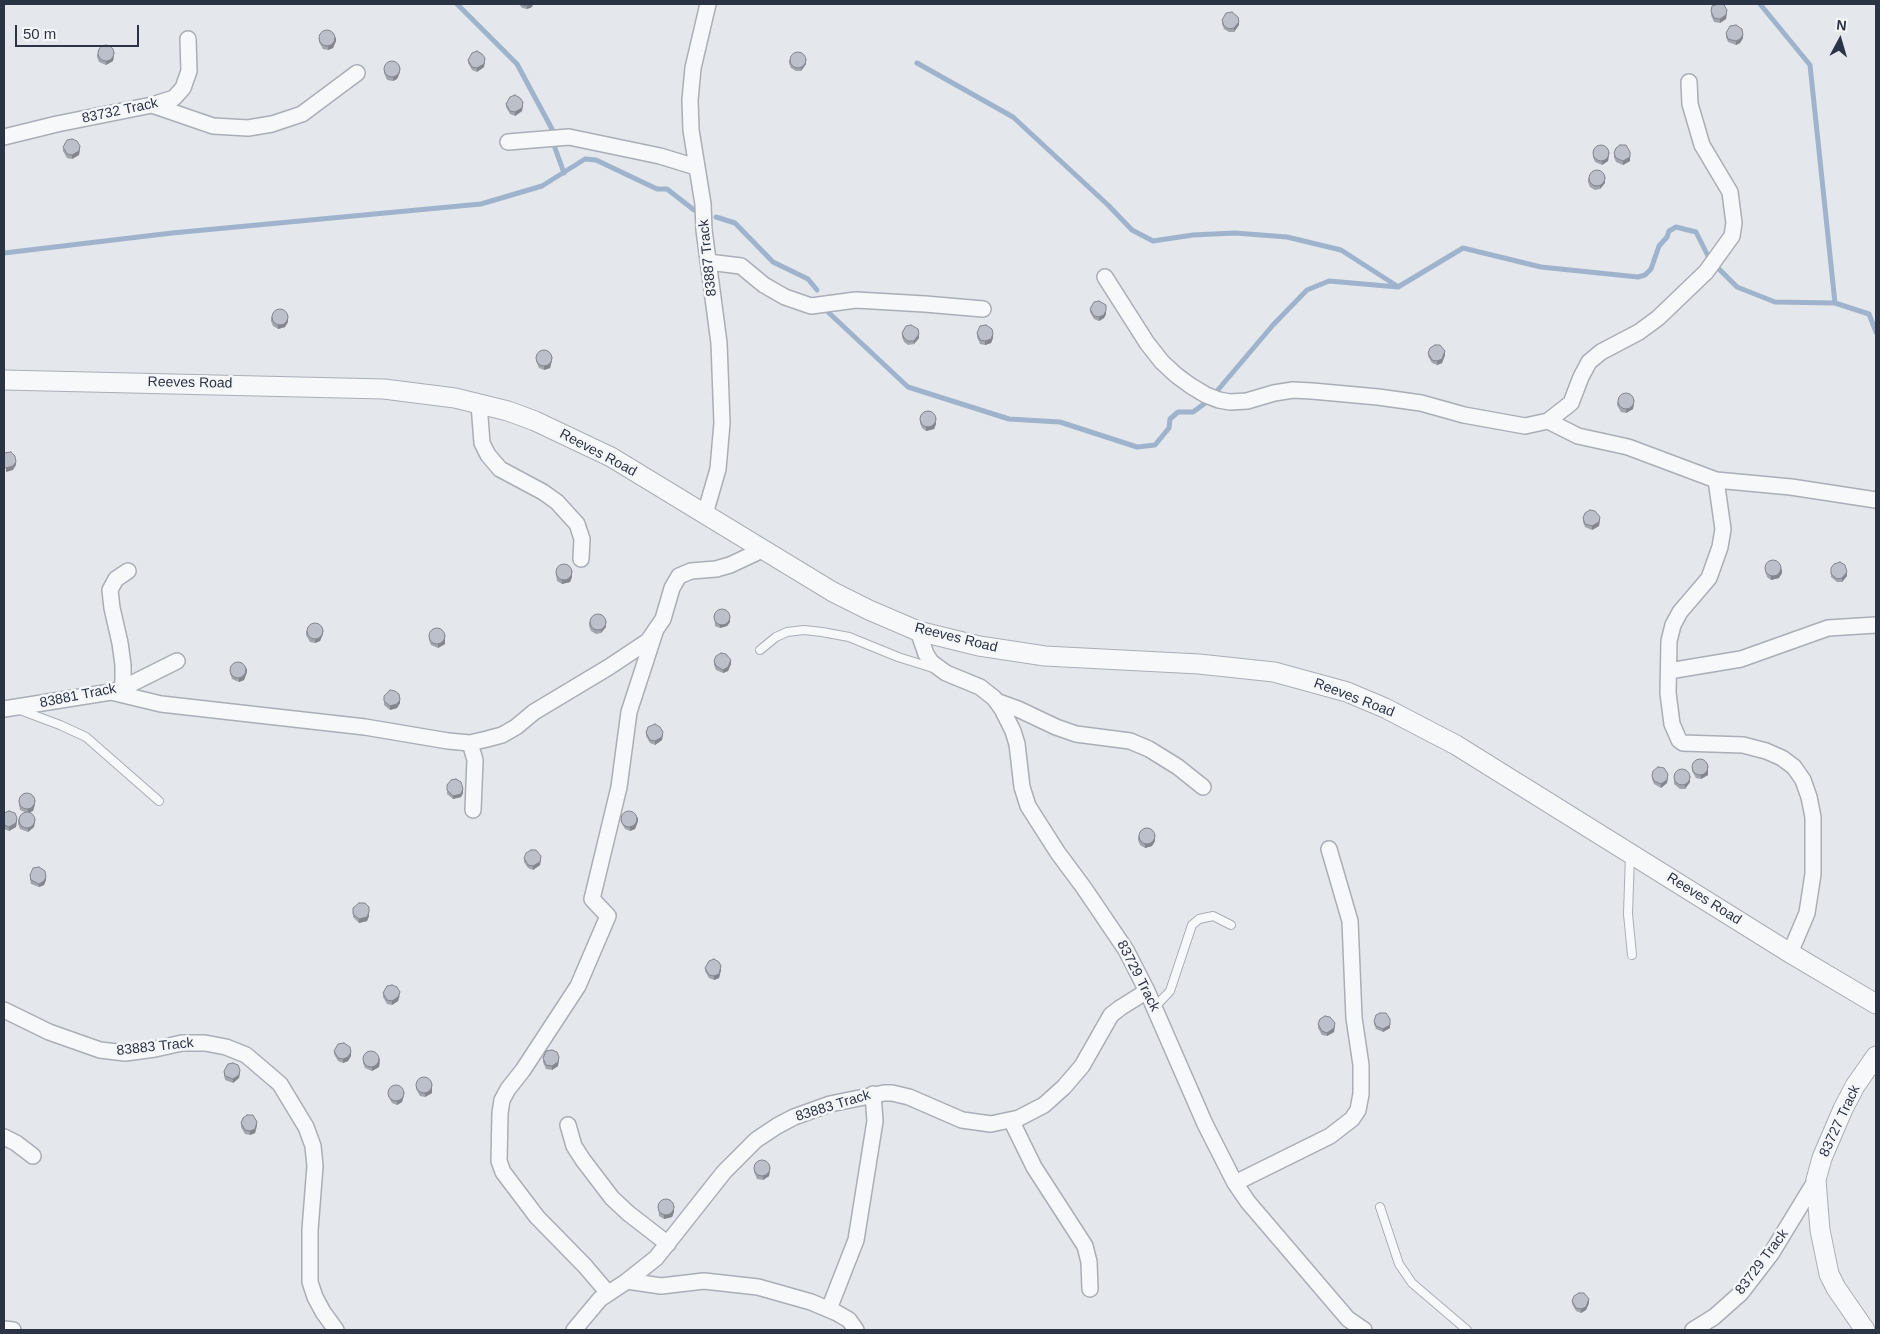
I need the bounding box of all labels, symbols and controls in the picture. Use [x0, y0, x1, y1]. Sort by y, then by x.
scale bar [18, 15, 141, 47]
north arrow [1815, 15, 1865, 65]
text: N [1836, 17, 1847, 34]
text: 50 m [23, 25, 56, 42]
street label: 83732 Track [80, 95, 160, 127]
street label: 83887 Track [696, 219, 720, 297]
street label: Reeves Road [147, 374, 233, 392]
street label: Reeves Road [557, 426, 639, 480]
street label: Reeves Road [913, 620, 999, 656]
street label: Reeves Road [1311, 675, 1397, 721]
street label: 83881 Track [38, 680, 118, 712]
street label: Reeves Road [1664, 869, 1744, 929]
street label: 83729 Track [1113, 938, 1163, 1014]
street label: 83883 Track [116, 1035, 194, 1059]
street label: 83727 Track [1816, 1082, 1864, 1160]
street label: 83883 Track [794, 1087, 872, 1125]
street label: 83729 Track [1732, 1226, 1792, 1298]

